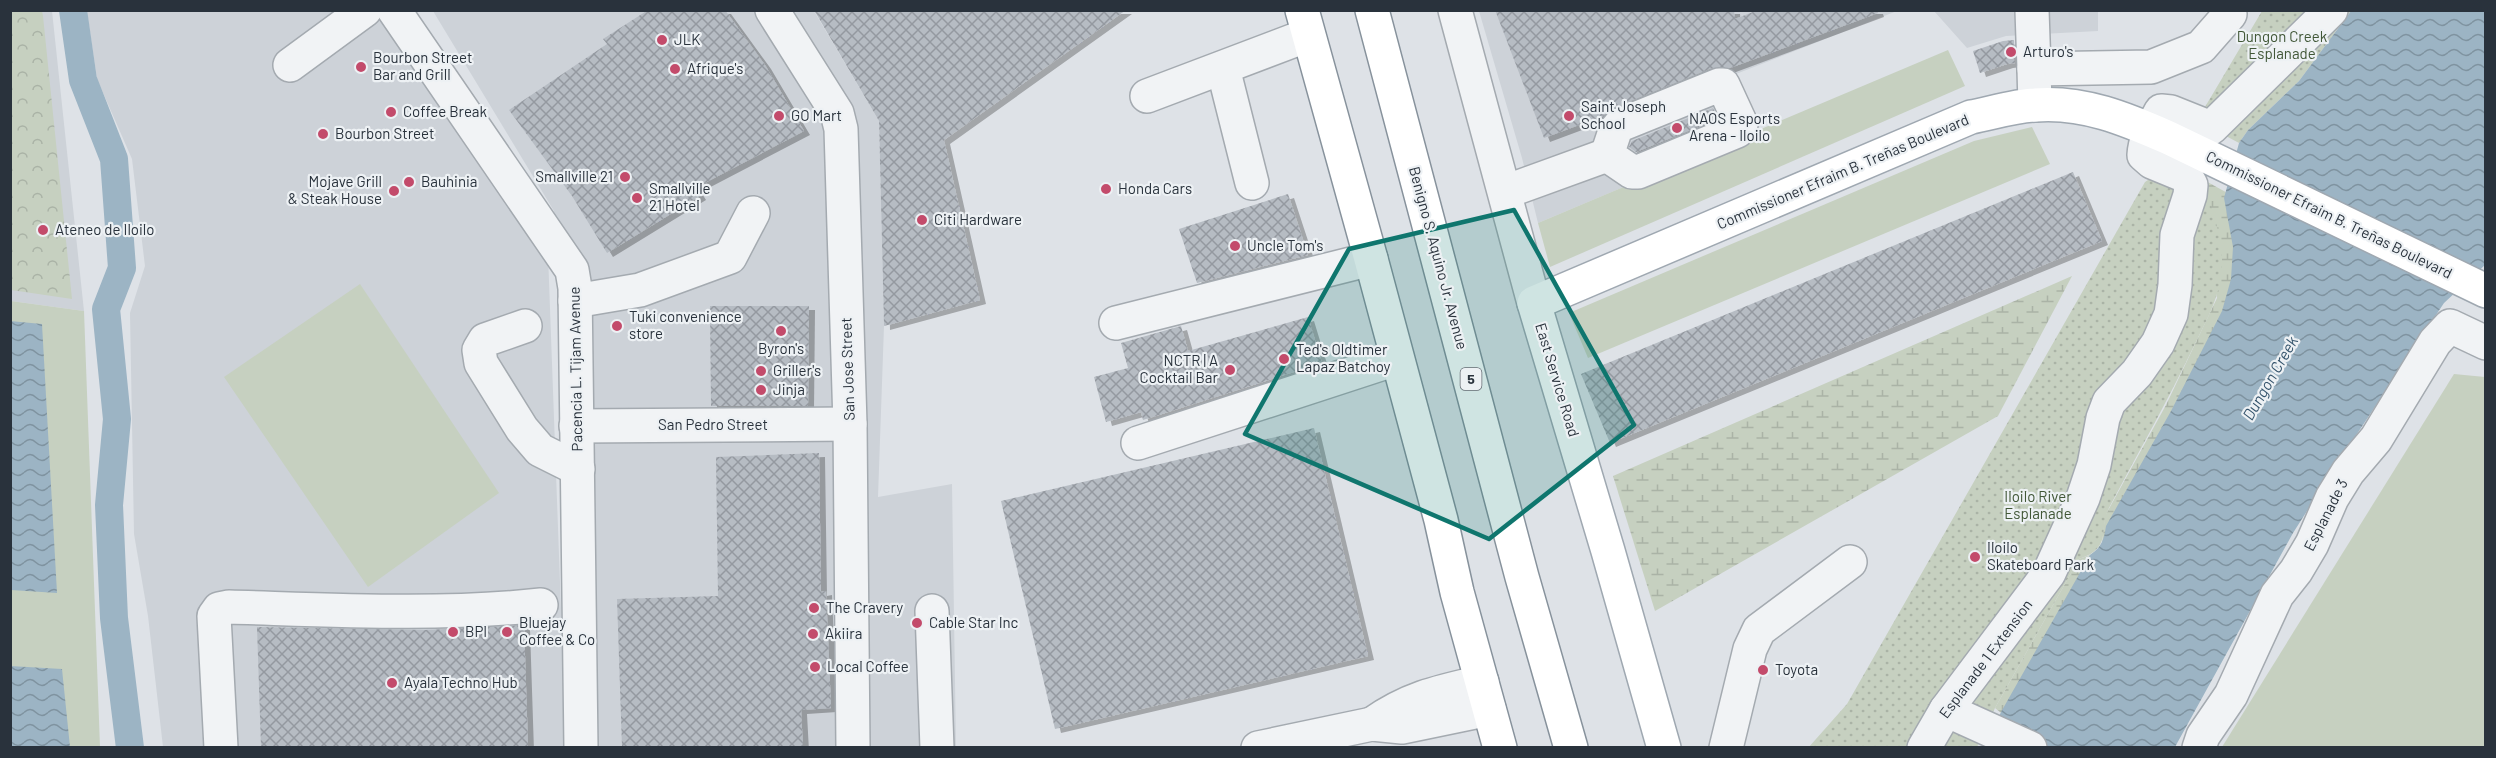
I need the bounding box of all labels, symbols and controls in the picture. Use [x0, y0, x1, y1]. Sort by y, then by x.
park label: Dungon Creek Esplanade [2237, 27, 2328, 62]
place label: JLK [674, 30, 700, 48]
marker: JLK [655, 33, 669, 47]
place label: Arturo's [2023, 42, 2073, 60]
marker: Arturo's [2004, 45, 2018, 59]
place label: Bourbon Street Bar and Grill [373, 48, 472, 83]
place label: Afrique's [687, 59, 743, 77]
marker: Bourbon Street Bar and Grill [354, 60, 368, 74]
marker: Afrique's [668, 62, 682, 76]
place label: Saint Joseph School [1581, 97, 1666, 132]
place label: Coffee Break [403, 102, 488, 120]
marker: Coffee Break [384, 105, 398, 119]
place label: GO Mart [791, 106, 842, 124]
marker: GO Mart [772, 109, 786, 123]
marker: Saint Joseph School [1562, 109, 1576, 123]
place label: NAOS Esports Arena - Iloilo [1689, 109, 1780, 144]
street label: Commissioner Efraim B. Treñas Boulevard [1714, 110, 1971, 232]
marker: NAOS Esports Arena - Iloilo [1670, 121, 1684, 135]
place label: Bourbon Street [335, 124, 434, 142]
marker: Bourbon Street [316, 127, 330, 141]
street label: Commissioner Efraim B. Treñas Boulevard [2203, 146, 2456, 282]
street label: Benigno S. Aquino Jr. Avenue [1406, 164, 1472, 351]
place label: Smallville 21 [535, 167, 613, 185]
marker: Smallville 21 [618, 170, 632, 184]
place label: Mojave Grill & Steak House [288, 172, 382, 207]
place label: Bauhinia [421, 172, 478, 190]
marker: Bauhinia [402, 175, 416, 189]
place label: Smallville 21 Hotel [649, 179, 711, 214]
place label: Honda Cars [1118, 179, 1192, 197]
marker: Honda Cars [1099, 182, 1113, 196]
marker: Mojave Grill & Steak House [387, 184, 401, 198]
marker: Smallville 21 Hotel [630, 191, 644, 205]
place label: Citi Hardware [934, 210, 1022, 228]
marker: Citi Hardware [915, 213, 929, 227]
place label: Ateneo de Iloilo [55, 220, 154, 238]
marker: Ateneo de Iloilo [36, 223, 50, 237]
place label: Uncle Tom's [1247, 236, 1323, 254]
marker: Uncle Tom's [1228, 239, 1242, 253]
street label: Pacencia L. Tijam Avenue [565, 286, 585, 452]
place label: Tuki convenience store [629, 307, 742, 342]
street label: San Jose Street [836, 317, 858, 421]
marker: Tuki convenience store [610, 319, 624, 333]
street label: East Service Road [1532, 321, 1584, 439]
marker: Byron's [774, 324, 788, 338]
water label: Dungon Creek [2238, 332, 2301, 423]
place label: Byron's [758, 339, 804, 357]
place label: Ted's Oldtimer Lapaz Batchoy [1296, 340, 1391, 375]
place label: NCTR | A Cocktail Bar [1140, 351, 1219, 386]
marker: Ted's Oldtimer Lapaz Batchoy [1277, 352, 1291, 366]
place label: Griller's [773, 361, 821, 379]
marker: NCTR | A Cocktail Bar [1223, 363, 1237, 377]
marker: Griller's [754, 364, 768, 378]
road number: 5 [1460, 368, 1482, 390]
place label: Jinja [773, 380, 805, 398]
marker: Jinja [754, 383, 768, 397]
street label: San Pedro Street [658, 415, 768, 433]
street label: Esplanade 3 [2299, 476, 2351, 554]
park label: Iloilo River Esplanade [2004, 487, 2072, 522]
place label: Iloilo Skateboard Park [1987, 538, 2094, 573]
marker: Iloilo Skateboard Park [1968, 550, 1982, 564]
street label: Esplanade 1 Extension [1935, 596, 2036, 721]
place label: The Cravery [826, 598, 903, 616]
marker: The Cravery [807, 601, 821, 615]
place label: Bluejay Coffee & Co [519, 613, 595, 648]
place label: Cable Star Inc [929, 613, 1019, 631]
marker: Cable Star Inc [910, 616, 924, 630]
place label: BPI [465, 622, 487, 640]
place label: Akiira [825, 624, 862, 642]
marker: BPI [446, 625, 460, 639]
marker: Bluejay Coffee & Co [500, 625, 514, 639]
marker: Akiira [806, 627, 820, 641]
place label: Local Coffee [827, 657, 909, 675]
marker: Local Coffee [808, 660, 822, 674]
place label: Toyota [1775, 660, 1818, 678]
marker: Toyota [1756, 663, 1770, 677]
place label: Ayala Techno Hub [404, 673, 518, 691]
marker: Ayala Techno Hub [385, 676, 399, 690]

